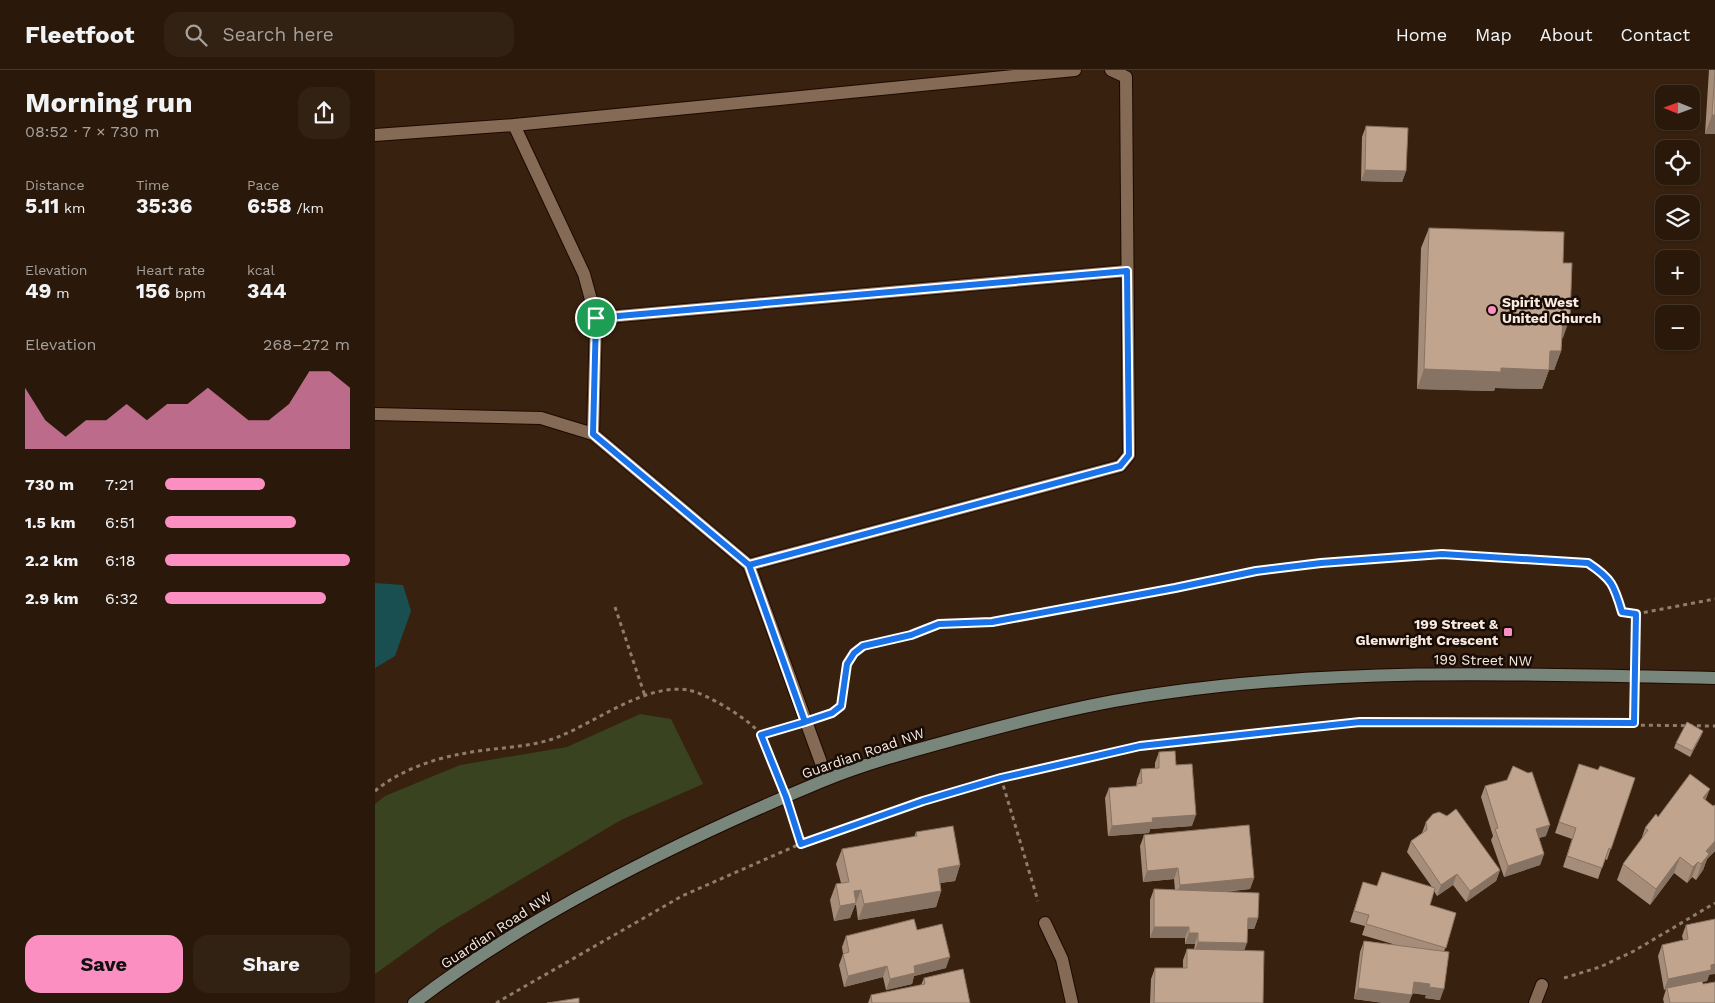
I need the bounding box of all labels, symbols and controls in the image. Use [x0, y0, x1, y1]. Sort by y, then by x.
search box [164, 12, 514, 57]
text: Fleetfoot [25, 21, 134, 49]
icon: search [182, 21, 210, 49]
text: Search here [222, 23, 334, 46]
text: Home [1396, 24, 1447, 45]
text: Map [1475, 24, 1512, 45]
text: About [1540, 24, 1592, 45]
text: Contact [1620, 24, 1690, 45]
north arrow [1655, 85, 1700, 130]
map controls [1655, 85, 1700, 350]
text: Morning run [25, 86, 193, 119]
button: share [298, 87, 350, 139]
text: 08:52 · 7 × 730 m [25, 122, 159, 141]
button: locate [1655, 140, 1700, 185]
text: Distance [25, 177, 85, 193]
text: Time [136, 177, 169, 193]
text: Pace [247, 177, 279, 193]
text: 5.11 [25, 193, 59, 218]
text: 35:36 [136, 193, 192, 218]
text: 6:58 [247, 193, 292, 218]
button: layers [1655, 195, 1700, 240]
text: km [59, 200, 85, 216]
text: /km [292, 200, 324, 216]
button: + [1655, 250, 1700, 295]
text: Elevation [25, 262, 88, 278]
text: Heart rate [136, 262, 205, 278]
text: kcal [247, 262, 275, 278]
text: 49 [25, 278, 52, 303]
text: 156 [136, 278, 170, 303]
text: 344 [247, 278, 287, 303]
text: m [52, 285, 70, 301]
text: bpm [170, 285, 206, 301]
place label: Spirit West United Church [1502, 294, 1601, 326]
pin [575, 297, 617, 339]
icon: arrive [582, 304, 610, 332]
marker: Spirit West United Church [1486, 304, 1498, 316]
button: − [1655, 305, 1700, 350]
text: Elevation [25, 335, 96, 354]
text: 268–272 m [263, 335, 350, 354]
text: 730 m [25, 475, 74, 494]
text: 7:21 [105, 475, 134, 494]
text: 1.5 km [25, 513, 75, 532]
text: 6:51 [105, 513, 135, 532]
text: 2.2 km [25, 551, 78, 570]
text: 6:18 [105, 551, 136, 570]
text: 2.9 km [25, 589, 79, 608]
text: 6:32 [105, 589, 138, 608]
place label: 199 Street & Glenwright Crescent [1355, 616, 1498, 648]
marker: 199 Street & Glenwright Crescent [1502, 626, 1514, 638]
street label: 199 Street NW [1434, 651, 1532, 669]
street label: Guardian Road NW [800, 724, 926, 782]
street label: Guardian Road NW [438, 888, 554, 972]
button: Save [25, 935, 183, 993]
button: Share [193, 935, 350, 993]

